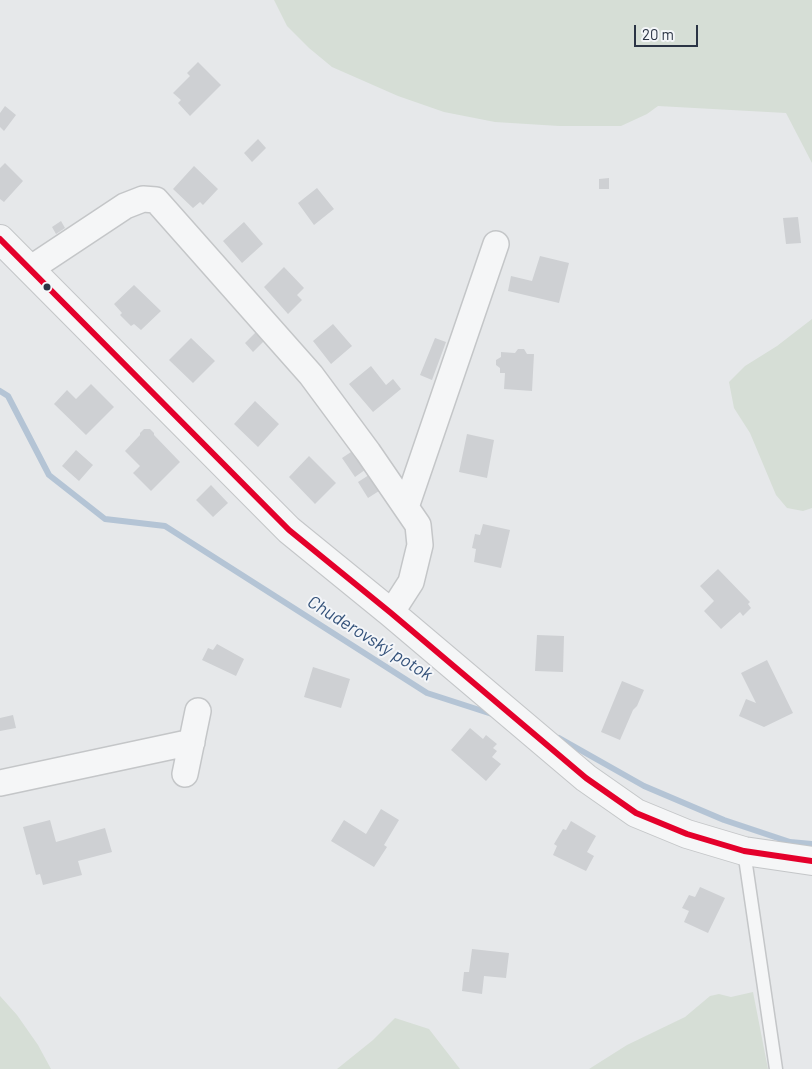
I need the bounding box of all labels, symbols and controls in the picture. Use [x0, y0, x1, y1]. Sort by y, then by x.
scale bar [637, 15, 701, 47]
text: 20 m [642, 25, 674, 43]
unlabelled marker [42, 282, 52, 292]
water label: Chuderovský potok [303, 591, 437, 685]

